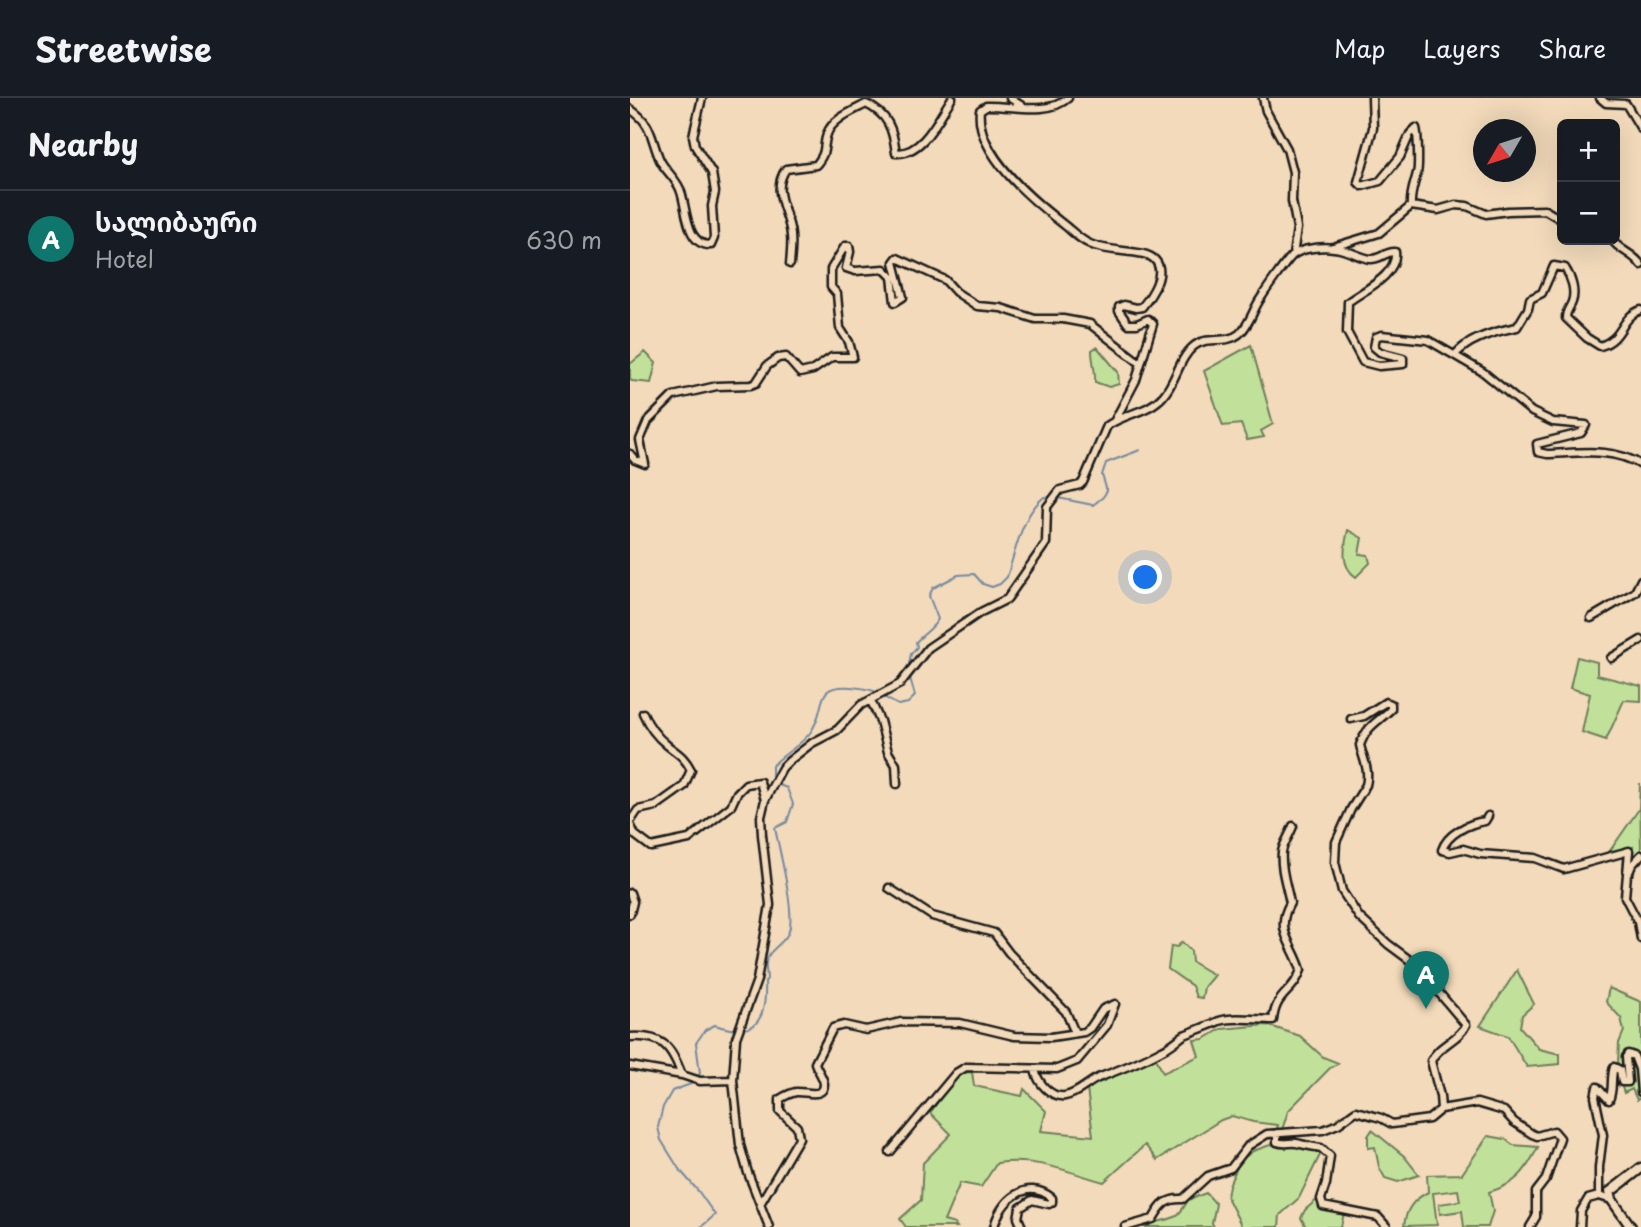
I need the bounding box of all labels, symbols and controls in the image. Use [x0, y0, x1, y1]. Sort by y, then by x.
text: Streetwise [35, 23, 212, 73]
text: Map [1334, 30, 1385, 66]
text: Layers [1423, 30, 1500, 66]
text: Share [1538, 30, 1606, 66]
north arrow [1473, 119, 1536, 182]
map controls [1557, 119, 1620, 245]
button: + [1557, 119, 1620, 182]
text: Nearby [28, 121, 138, 166]
button: − [1557, 182, 1620, 245]
text: სალიბაური [95, 202, 258, 241]
text: A [42, 222, 60, 257]
text: 630 m [526, 222, 602, 257]
text: Hotel [95, 241, 154, 276]
your location [1128, 560, 1162, 594]
pin: A [1403, 951, 1449, 1009]

